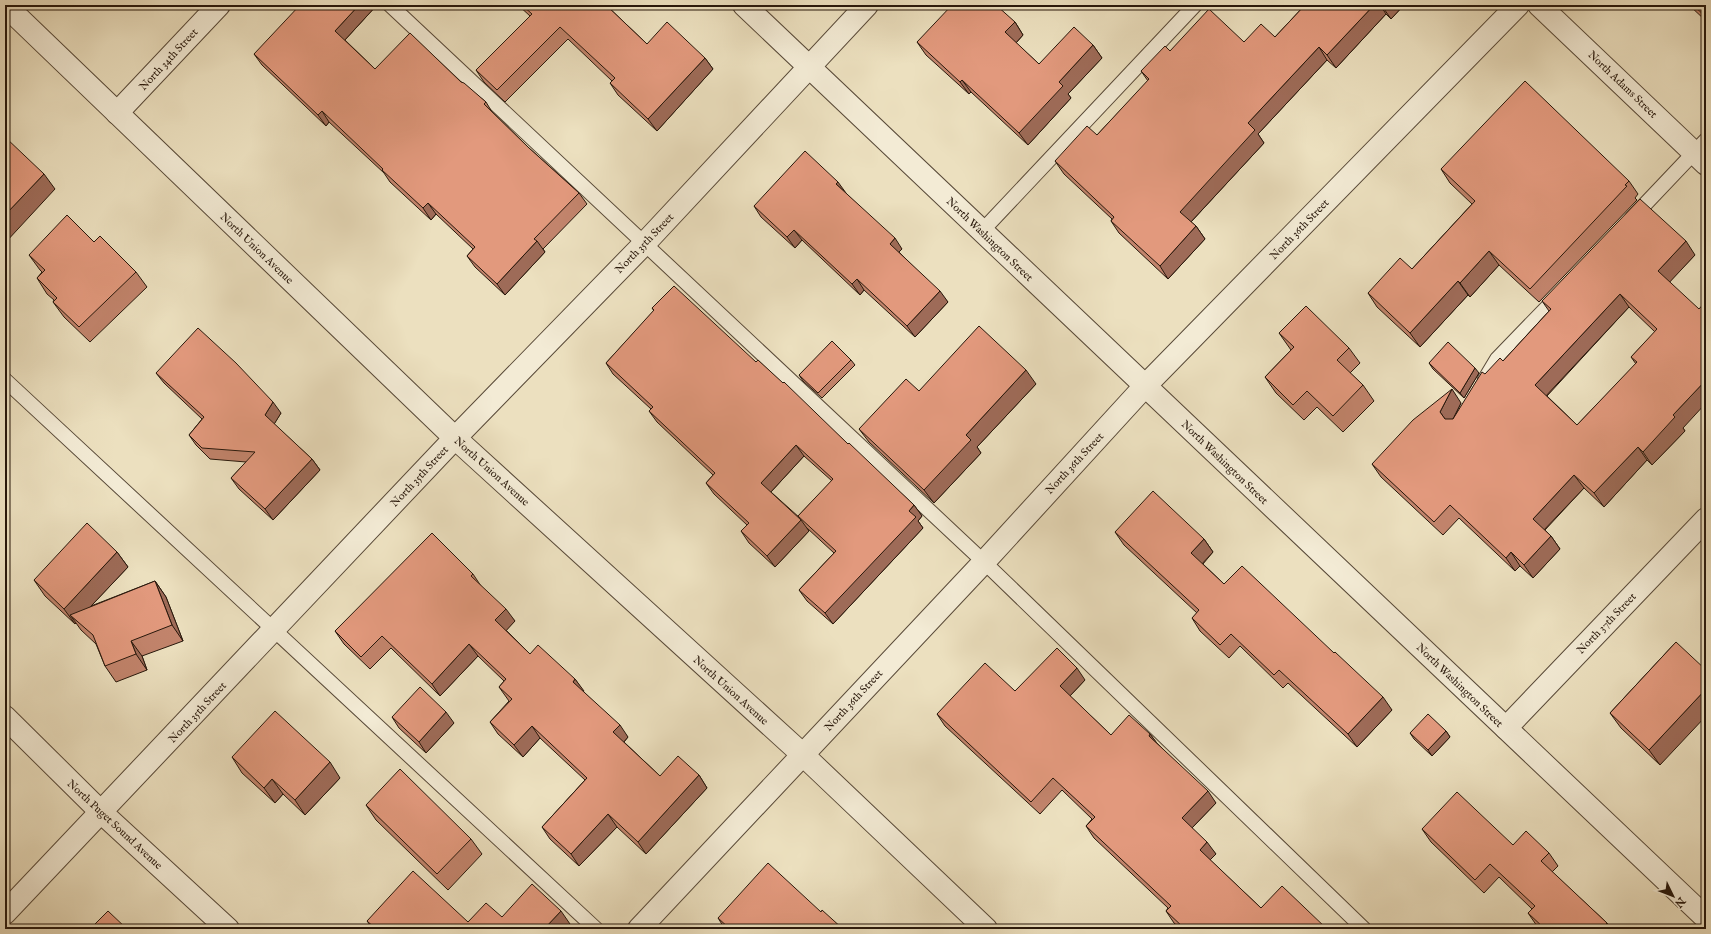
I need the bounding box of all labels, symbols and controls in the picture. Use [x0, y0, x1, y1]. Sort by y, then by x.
street label: North 34th Street [136, 25, 201, 94]
street label: North Adams Street [1585, 48, 1660, 122]
street label: North Washington Street [943, 195, 1036, 285]
street label: North 36th Street [1267, 196, 1332, 263]
street label: North Union Avenue [217, 210, 296, 287]
street label: North 35th Street [612, 210, 677, 277]
street label: North Washington Street [1178, 418, 1271, 508]
street label: North 36th Street [1043, 430, 1107, 497]
street label: North Union Avenue [451, 434, 532, 509]
street label: North 35th Street [388, 443, 452, 510]
street label: North 37th Street [1574, 590, 1640, 657]
street label: North Washington Street [1413, 641, 1506, 731]
street label: North Union Avenue [690, 653, 771, 728]
street label: North 36th Street [822, 667, 886, 734]
street label: North 35th Street [166, 679, 230, 746]
street label: North Puget Sound Avenue [64, 777, 165, 873]
north arrow [1653, 876, 1693, 916]
text: N [1671, 893, 1689, 911]

